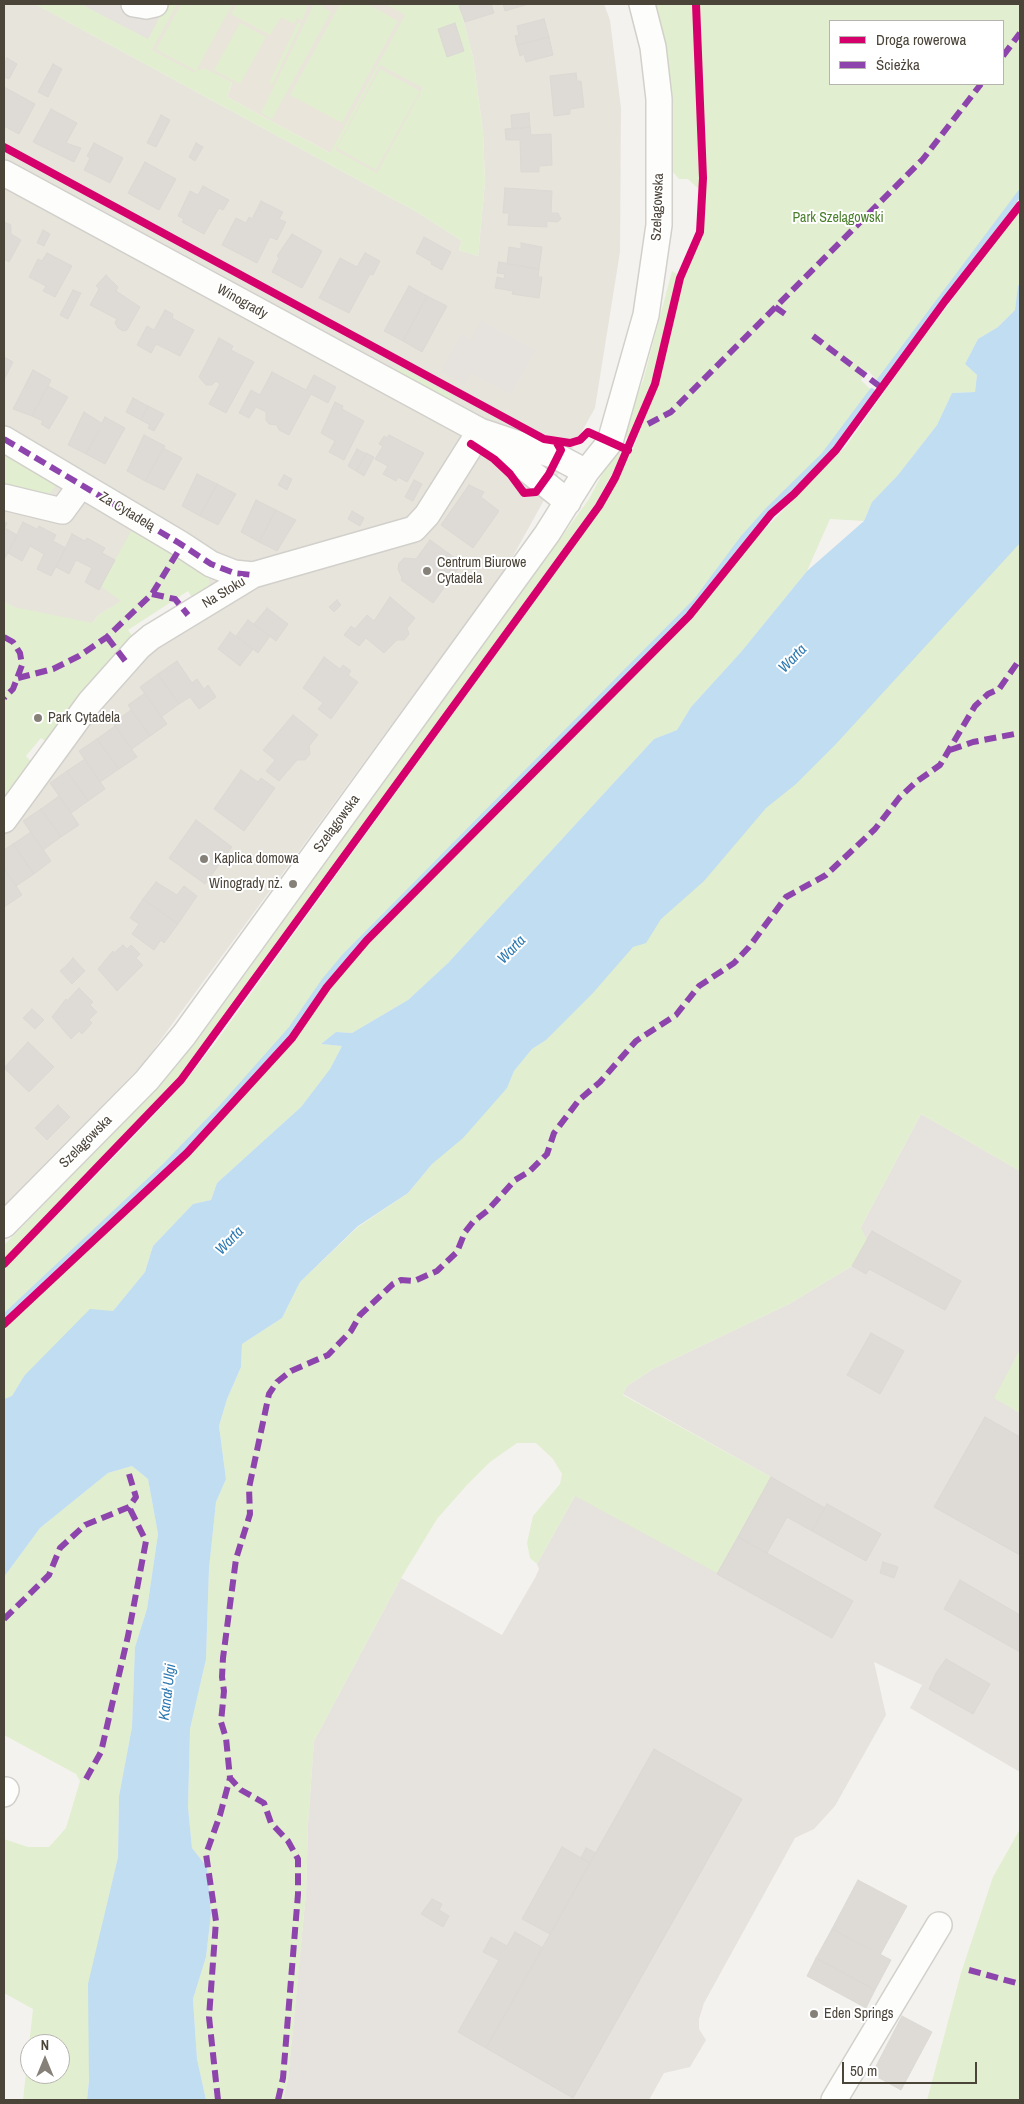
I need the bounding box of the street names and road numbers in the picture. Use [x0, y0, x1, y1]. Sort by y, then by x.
street label: Szelągowska [648, 173, 668, 241]
street label: Winogrady [214, 281, 270, 323]
street label: Za Cytadelą [96, 489, 158, 535]
street label: Na Stoku [199, 574, 249, 612]
street label: Szelągowska [310, 792, 364, 856]
street label: Szelągowska [56, 1112, 116, 1172]

